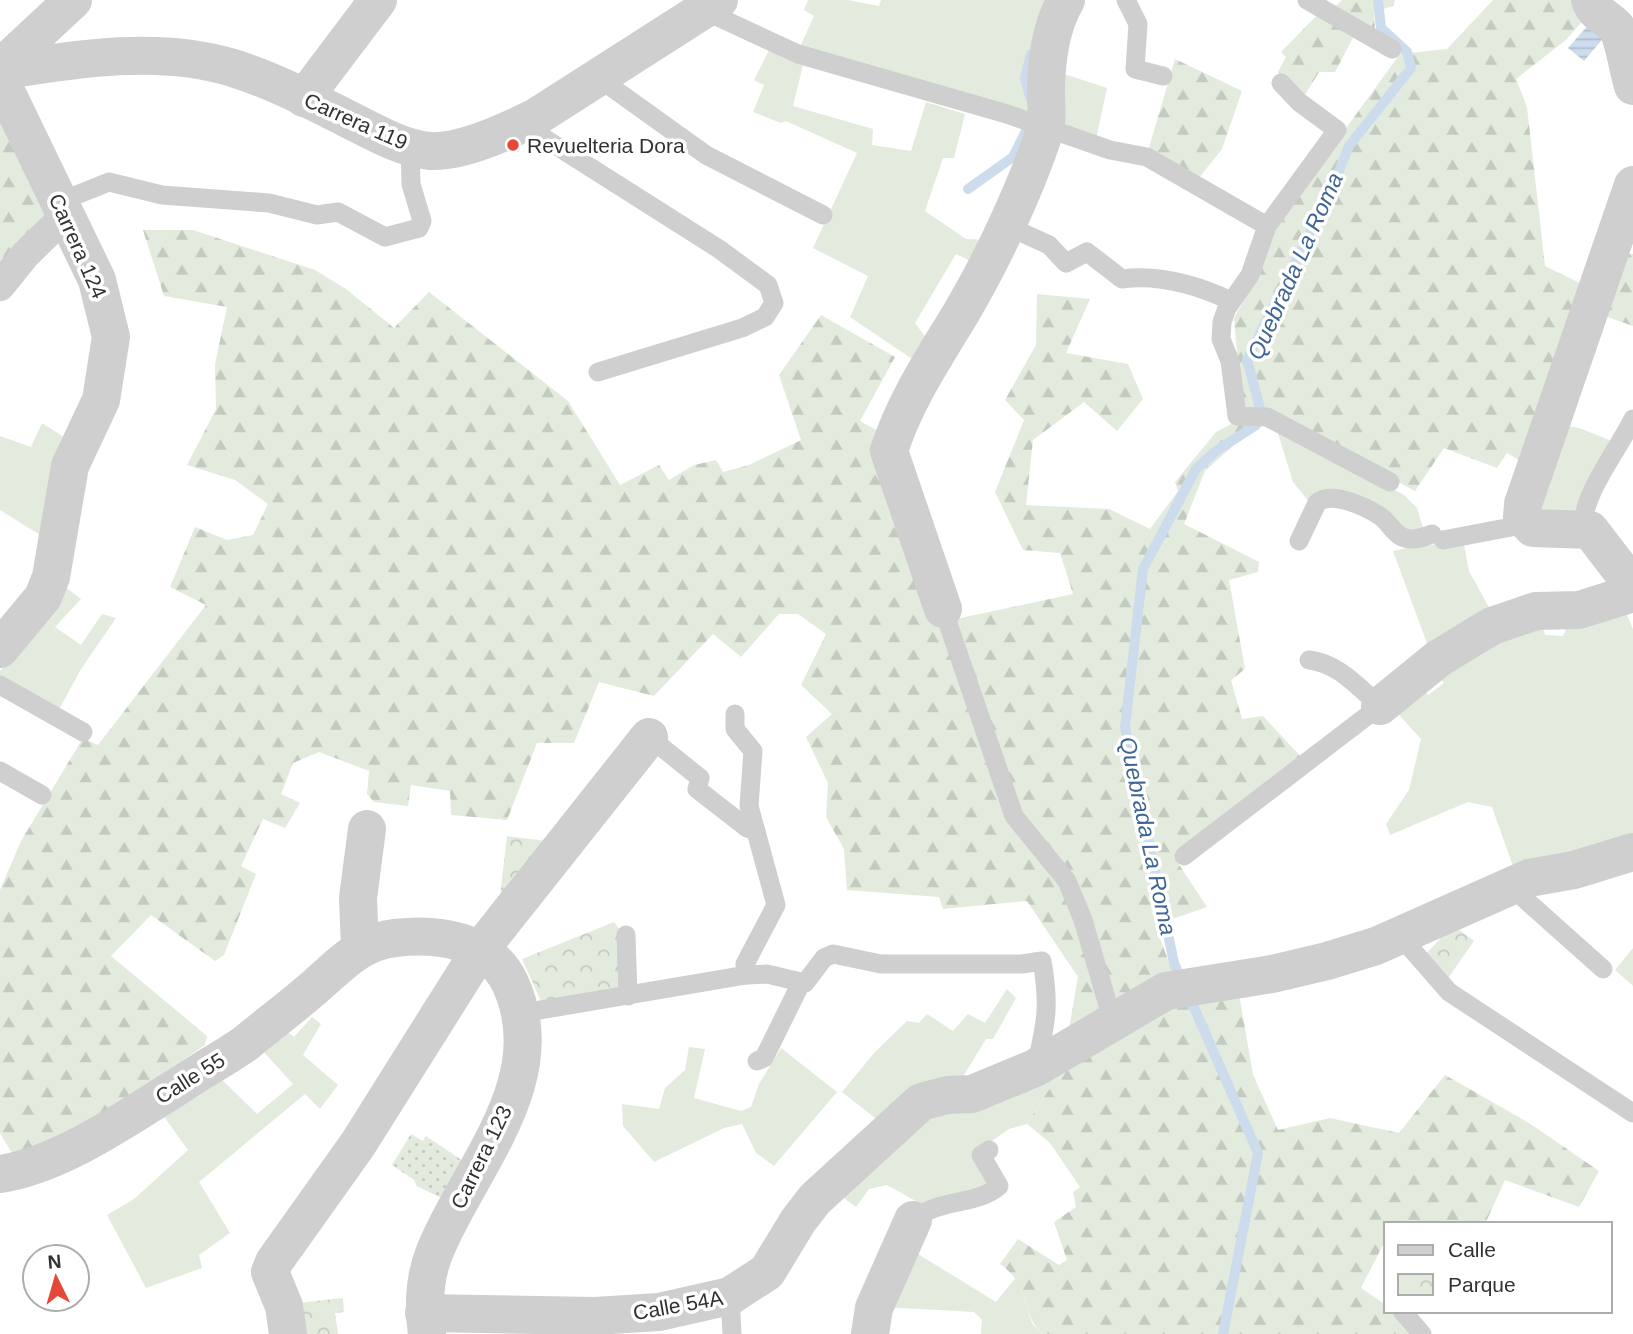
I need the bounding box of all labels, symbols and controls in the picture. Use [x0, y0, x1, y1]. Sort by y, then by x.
street label: Carrera 119 [301, 88, 411, 154]
place label: Revuelteria Dora [527, 134, 685, 157]
marker: Revuelteria Dora [505, 137, 521, 153]
water label: Quebrada La Roma [1242, 168, 1348, 364]
street label: Carrera 124 [45, 190, 111, 302]
water label: Quebrada La Roma [1114, 734, 1182, 938]
street label: Calle 55 [151, 1048, 229, 1108]
street label: Carrera 123 [446, 1102, 516, 1212]
legend [1384, 1222, 1612, 1313]
text: Calle [1448, 1238, 1496, 1261]
north arrow [21, 1243, 91, 1313]
text: N [47, 1251, 62, 1273]
text: Parque [1448, 1273, 1516, 1296]
street label: Calle 54A [631, 1286, 725, 1324]

